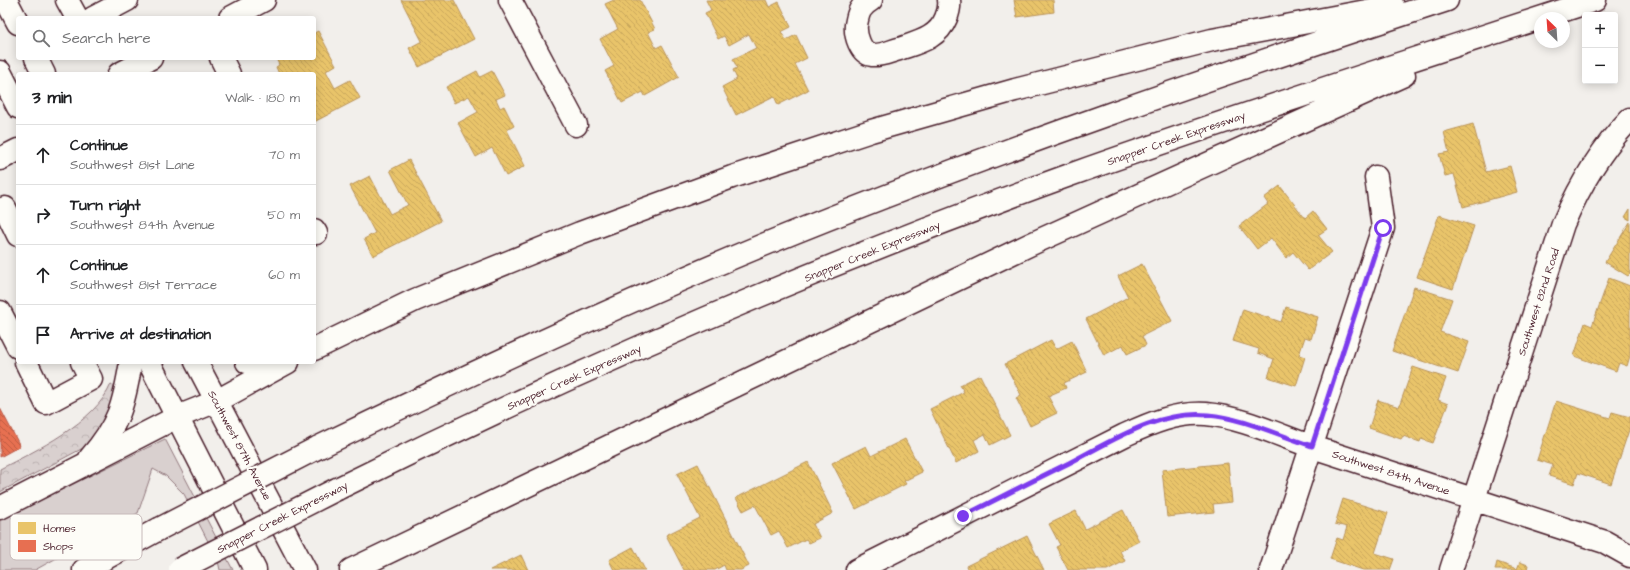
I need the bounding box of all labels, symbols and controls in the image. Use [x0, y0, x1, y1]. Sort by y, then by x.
north arrow [1534, 12, 1570, 48]
map controls [1582, 12, 1618, 84]
button: + [1582, 12, 1618, 48]
search box [16, 16, 316, 60]
icon: search [30, 27, 52, 49]
text: Search here [62, 28, 151, 49]
button: − [1582, 48, 1618, 84]
text: 3 min [32, 86, 72, 110]
text: Walk · 180 m [225, 89, 300, 107]
street label: Snapper Creek Expressway [1105, 108, 1248, 170]
text: Continue [70, 135, 128, 156]
icon: ahead [32, 144, 54, 166]
text: 70 m [268, 146, 300, 164]
text: Southwest 81st Lane [70, 156, 195, 174]
text: Turn right [70, 195, 141, 216]
icon: right [32, 204, 54, 226]
text: 50 m [267, 206, 300, 224]
text: Southwest 84th Avenue [70, 216, 215, 234]
street label: Snapper Creek Expressway [802, 217, 943, 287]
route start [1374, 219, 1392, 237]
street label: Southwest 82nd Road [1514, 246, 1563, 358]
text: Continue [70, 255, 128, 276]
icon: ahead [32, 264, 54, 286]
text: 60 m [268, 266, 300, 284]
text: Southwest 81st Terrace [70, 276, 217, 294]
icon: arrive [32, 324, 54, 346]
text: Arrive at destination [70, 324, 211, 345]
street label: Snapper Creek Expressway [505, 341, 644, 415]
street label: Southwest 87th Avenue [204, 388, 275, 503]
street label: Southwest 84th Avenue [1330, 446, 1452, 499]
street label: Snapper Creek Expressway [214, 478, 351, 558]
route end [954, 507, 972, 525]
legend [10, 514, 142, 560]
text: Homes [43, 521, 76, 536]
text: Shops [43, 539, 74, 554]

